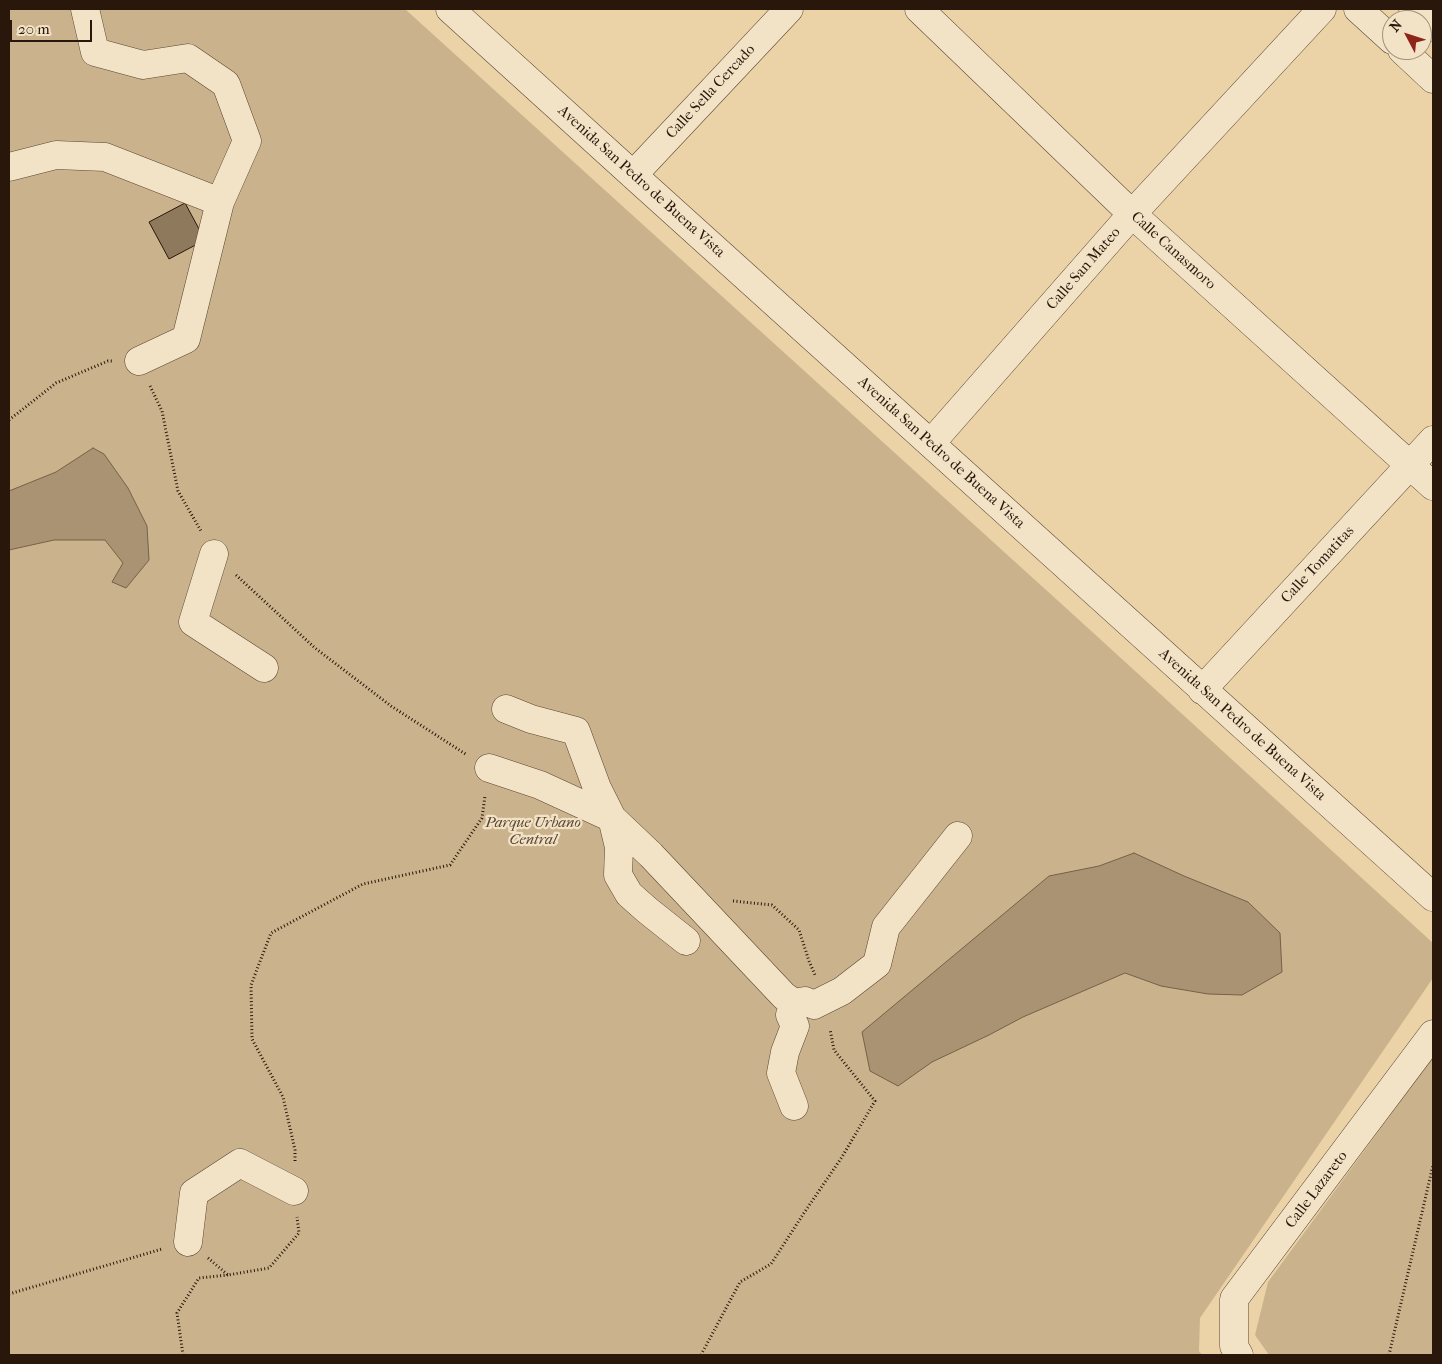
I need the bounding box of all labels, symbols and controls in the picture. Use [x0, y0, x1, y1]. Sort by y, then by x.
scale bar [12, 10, 95, 42]
north arrow [1382, 10, 1432, 60]
text: N [1386, 16, 1406, 35]
text: 20 m [18, 20, 50, 38]
street label: Calle Sella Cercado [663, 41, 759, 143]
street label: Avenida San Pedro de Buena Vista [554, 102, 728, 262]
street label: Calle Canasmoro [1127, 208, 1219, 294]
street label: Calle San Mateo [1043, 224, 1125, 314]
street label: Avenida San Pedro de Buena Vista [854, 373, 1028, 533]
street label: Calle Tomatitas [1278, 523, 1358, 607]
street label: Avenida San Pedro de Buena Vista [1155, 645, 1329, 805]
park label: Parque Urbano Central [485, 814, 581, 849]
street label: Calle Lazareto [1282, 1148, 1352, 1232]

